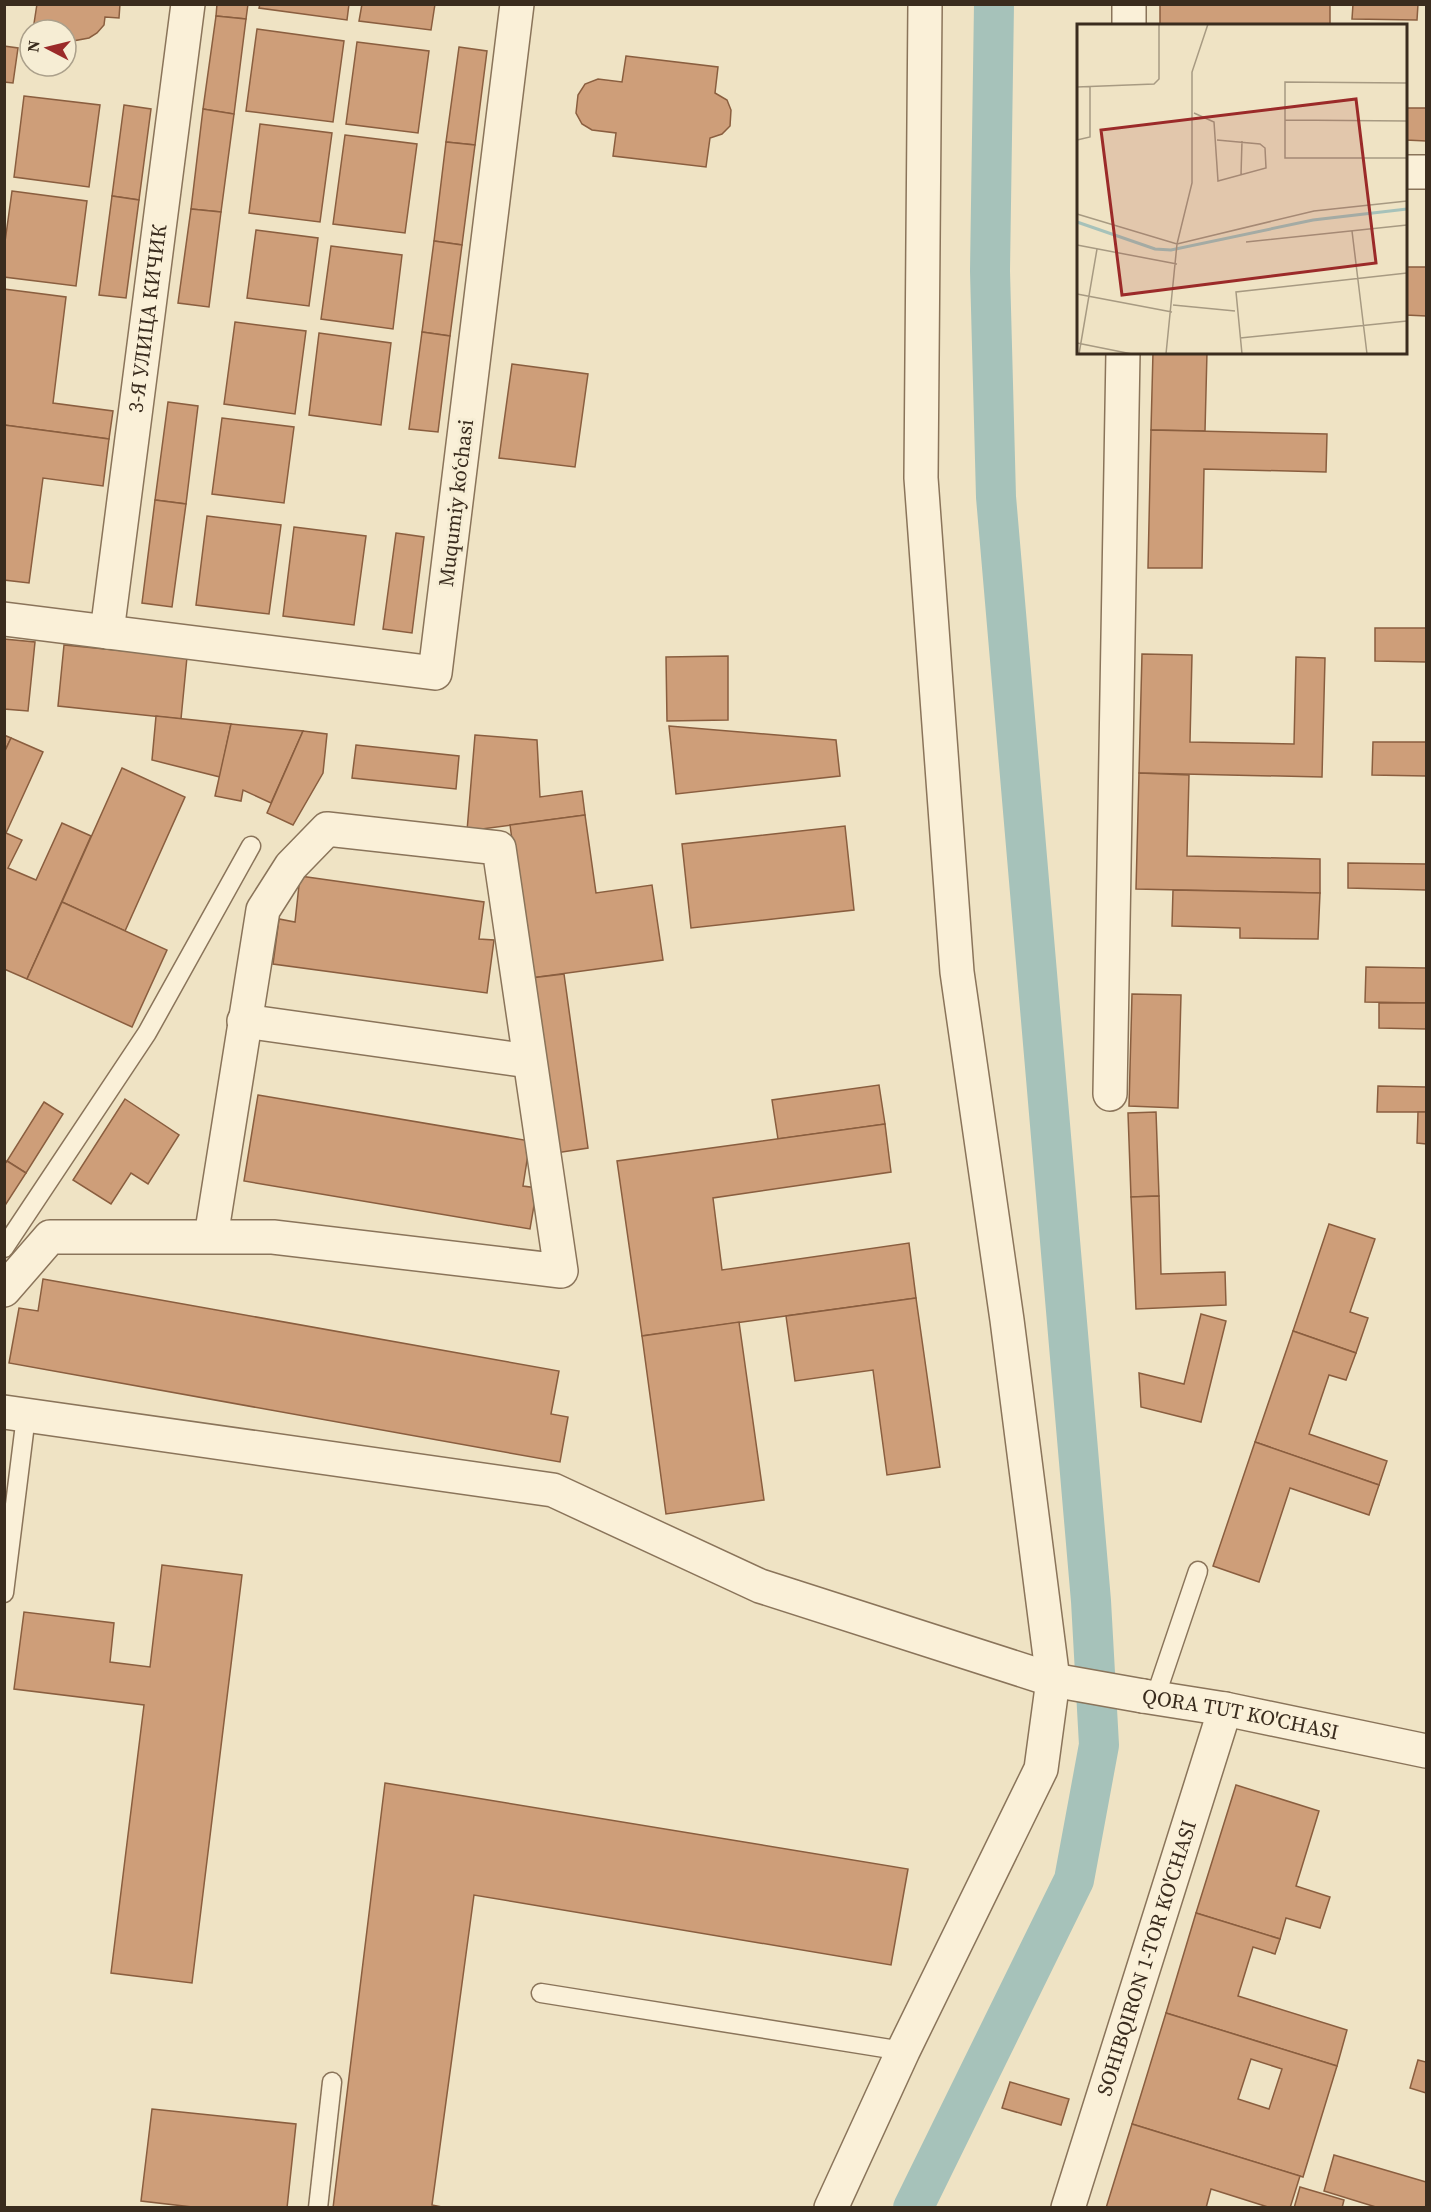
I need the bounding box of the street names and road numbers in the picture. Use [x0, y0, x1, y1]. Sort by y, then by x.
street label: 3-Я УЛИЦА КИЧИК [120, 222, 173, 414]
street label: Muqumiy koʻchasi [431, 418, 480, 588]
street label: QORA TUT KO'CHASI [1140, 1681, 1341, 1746]
street label: SOHIBQIRON 1-TOR KO'CHASI [1089, 1817, 1203, 2099]

